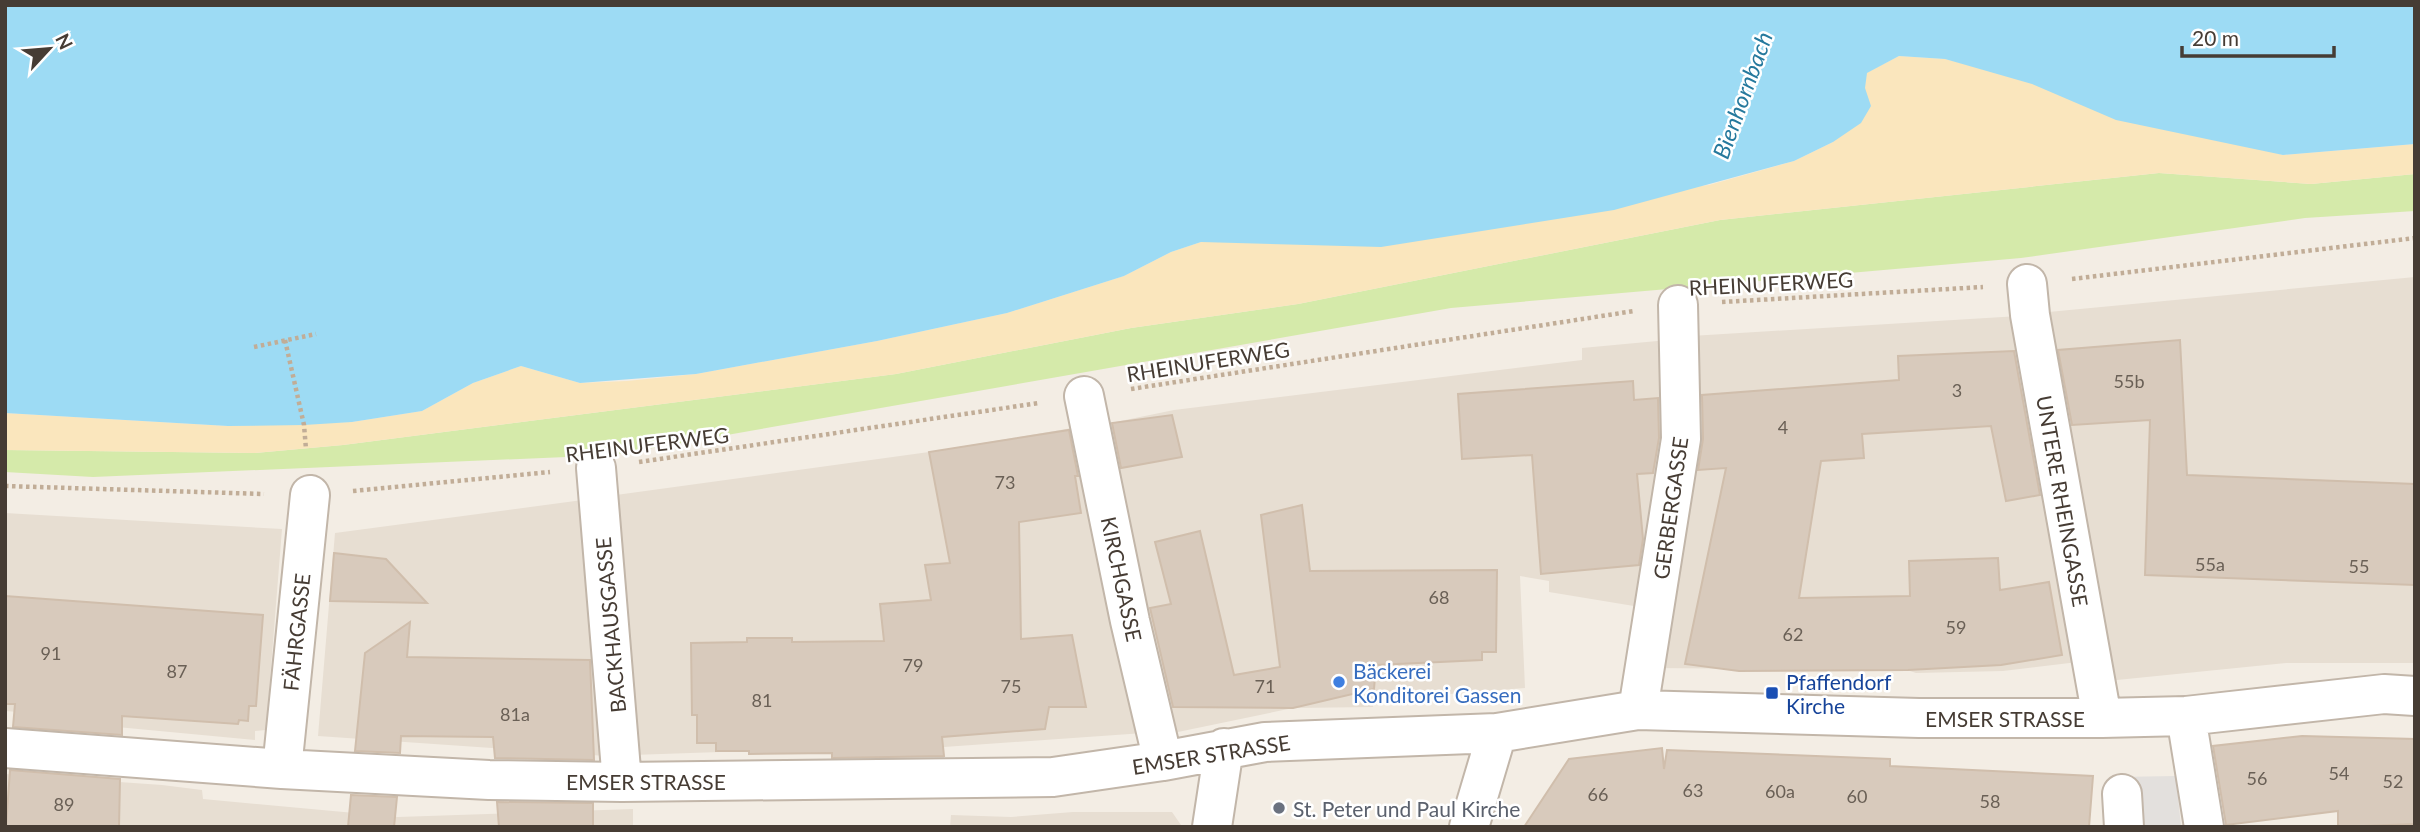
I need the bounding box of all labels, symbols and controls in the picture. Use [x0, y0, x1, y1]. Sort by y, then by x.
north arrow [14, 14, 84, 84]
scale bar [2182, 14, 2334, 58]
text: 20 m [2192, 25, 2239, 50]
water label: Bienhornbach [1706, 28, 1778, 162]
text: N [51, 30, 78, 53]
street label: RHEINUFERWEG [1688, 266, 1854, 300]
street label: RHEINUFERWEG [1125, 336, 1291, 386]
house number: 55b [2114, 370, 2144, 392]
house number: 3 [1952, 379, 1962, 401]
street label: UNTERE RHEINGASSE [2032, 393, 2094, 609]
house number: 4 [1778, 416, 1788, 438]
street label: RHEINUFERWEG [564, 422, 730, 466]
street label: GERBERGASSE [1648, 435, 1692, 581]
house number: 73 [995, 471, 1015, 493]
street label: KIRCHGASSE [1097, 514, 1147, 644]
street label: BACKHAUSGASSE [590, 536, 630, 714]
house number: 55a [2195, 553, 2225, 575]
house number: 55 [2349, 555, 2369, 577]
street label: FÄHRGASSE [277, 572, 315, 692]
house number: 68 [1429, 586, 1449, 608]
house number: 59 [1946, 616, 1966, 638]
house number: 62 [1783, 623, 1803, 645]
house number: 91 [41, 642, 61, 664]
house number: 79 [903, 654, 923, 676]
place label: Bäckerei Konditorei Gassen [1353, 658, 1521, 707]
house number: 87 [167, 660, 187, 682]
place label: Pfaffendorf Kirche [1786, 669, 1892, 718]
marker: Bäckerei Konditorei Gassen [1331, 674, 1347, 690]
house number: 75 [1001, 675, 1021, 697]
house number: 71 [1255, 675, 1275, 697]
marker: Pfaffendorf Kirche [1764, 685, 1780, 701]
house number: 81 [752, 689, 772, 711]
house number: 81a [500, 703, 530, 725]
street label: EMSER STRASSE [1925, 706, 2085, 731]
street label: EMSER STRASSE [1130, 729, 1292, 779]
house number: 54 [2329, 762, 2349, 784]
house number: 56 [2247, 767, 2267, 789]
street label: EMSER STRASSE [566, 769, 726, 794]
house number: 52 [2383, 770, 2403, 792]
house number: 63 [1683, 779, 1703, 801]
house number: 60a [1765, 780, 1795, 802]
house number: 66 [1588, 783, 1608, 805]
house number: 60 [1847, 785, 1867, 807]
house number: 58 [1980, 790, 2000, 812]
house number: 89 [54, 793, 74, 815]
place label: St. Peter und Paul Kirche [1293, 796, 1520, 821]
marker: St. Peter und Paul Kirche [1271, 800, 1287, 816]

